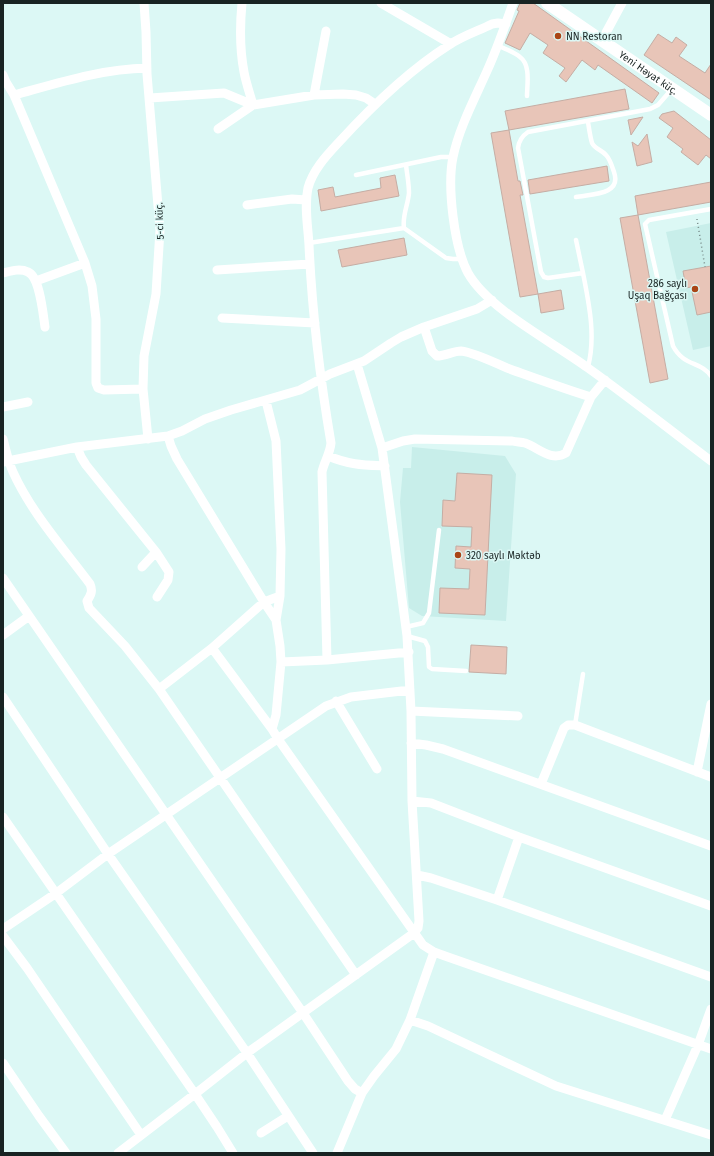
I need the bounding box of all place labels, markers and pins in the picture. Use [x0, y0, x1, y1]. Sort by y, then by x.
marker: NN Restoran [553, 31, 563, 41]
place label: NN Restoran [566, 31, 622, 43]
place label: 286 saylı Uşaq Bağçası [628, 278, 687, 302]
marker: 286 saylı Uşaq Bağçası [690, 284, 700, 294]
marker: 320 saylı Məktəb [453, 550, 463, 560]
place label: 320 saylı Məktəb [466, 550, 541, 562]

